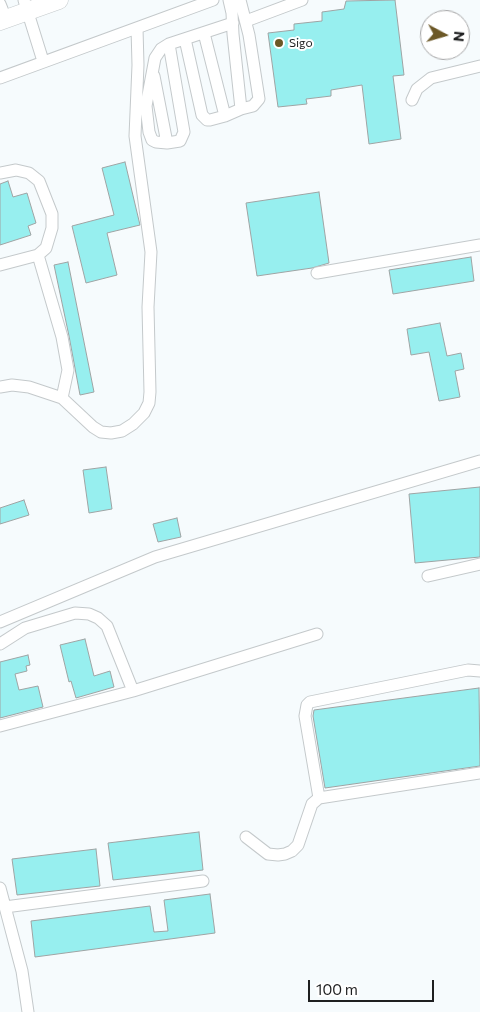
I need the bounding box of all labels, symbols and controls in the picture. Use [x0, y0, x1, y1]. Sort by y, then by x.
north arrow [420, 10, 470, 60]
text: N [450, 30, 468, 43]
place label: Sigo [289, 36, 313, 50]
marker: Sigo [273, 37, 285, 49]
scale bar [310, 970, 436, 1002]
text: 100 m [316, 980, 358, 998]

